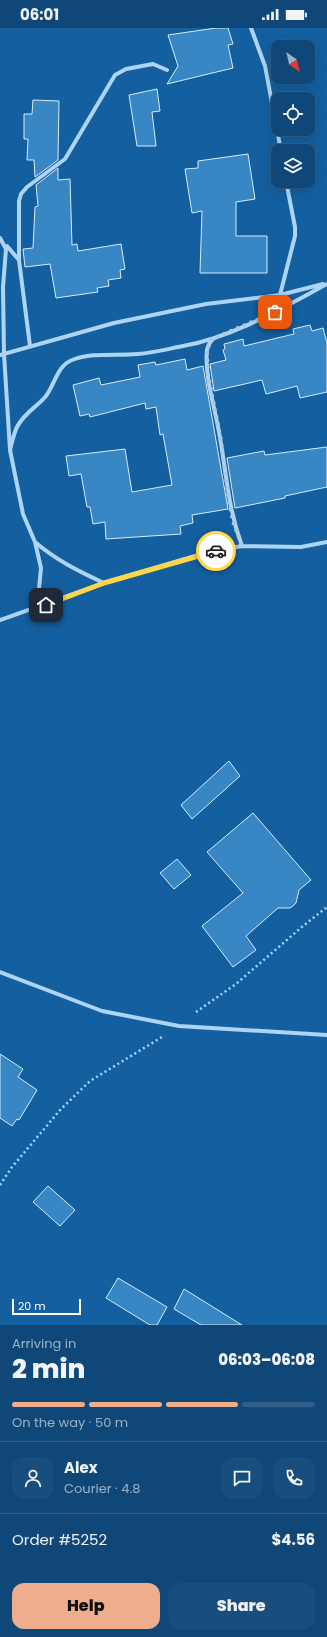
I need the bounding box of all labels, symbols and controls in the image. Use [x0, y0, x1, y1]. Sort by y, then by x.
text: 06:01 [20, 4, 59, 25]
north arrow [271, 40, 315, 84]
map controls [271, 40, 315, 188]
button: locate [271, 92, 315, 136]
button: layers [271, 144, 315, 188]
pin [258, 295, 292, 329]
icon: bag [264, 301, 286, 323]
courier [196, 531, 236, 571]
icon: car [205, 540, 227, 562]
pin [29, 588, 63, 622]
icon: home [35, 594, 57, 616]
scale bar [12, 1297, 81, 1316]
text: 20 m [18, 1298, 46, 1314]
text: Arriving in [12, 1334, 76, 1353]
text: 06:03–06:08 [218, 1349, 315, 1370]
text: 2 min [12, 1351, 85, 1387]
text: On the way · 50 m [12, 1413, 128, 1432]
button: person [12, 1457, 54, 1499]
text: Alex [64, 1457, 98, 1478]
button: chat [221, 1457, 263, 1499]
button: phone [273, 1457, 315, 1499]
text: Courier · 4.8 [64, 1479, 140, 1498]
text: Order #5252 [12, 1529, 107, 1550]
text: $4.56 [271, 1529, 315, 1550]
button: Help [12, 1583, 160, 1629]
button: Share [168, 1583, 315, 1629]

